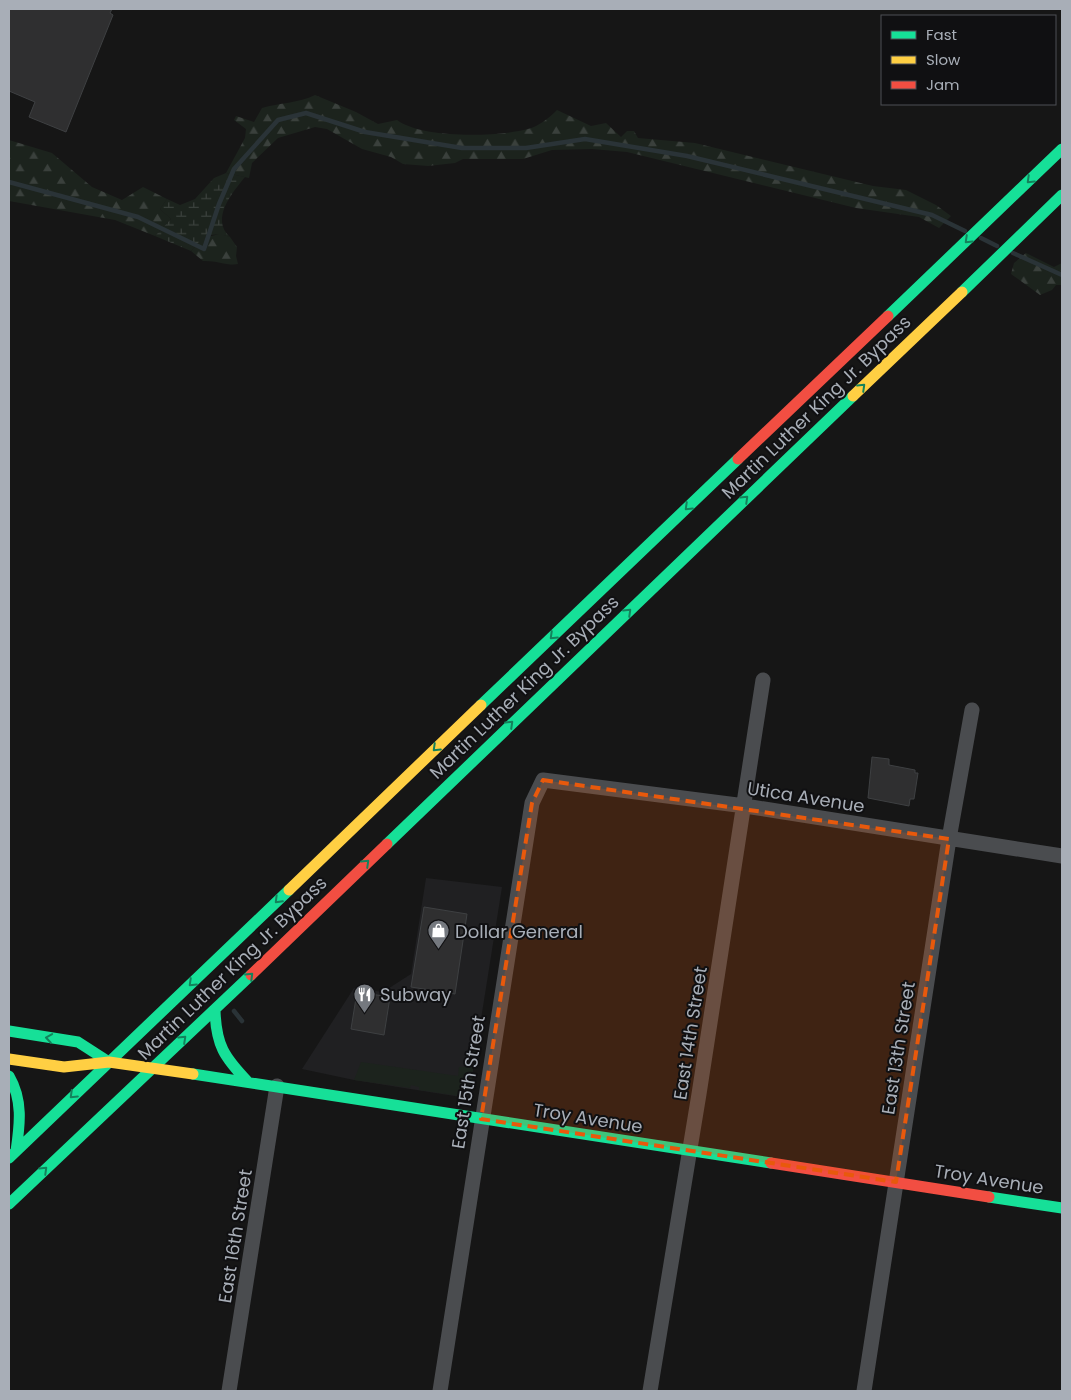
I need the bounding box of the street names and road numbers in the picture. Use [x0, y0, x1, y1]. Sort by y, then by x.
street label: Martin Luther King Jr. Bypass [716, 310, 916, 504]
street label: Martin Luther King Jr. Bypass [424, 590, 624, 784]
street label: Utica Avenue [745, 775, 867, 819]
street label: Martin Luther King Jr. Bypass [132, 871, 332, 1065]
street label: East 14th Street [667, 964, 713, 1102]
street label: East 13th Street [875, 980, 921, 1116]
street label: East 15th Street [445, 1013, 491, 1151]
street label: Troy Avenue [531, 1097, 645, 1139]
street label: Troy Avenue [932, 1158, 1046, 1200]
street label: East 16th Street [212, 1167, 258, 1305]

